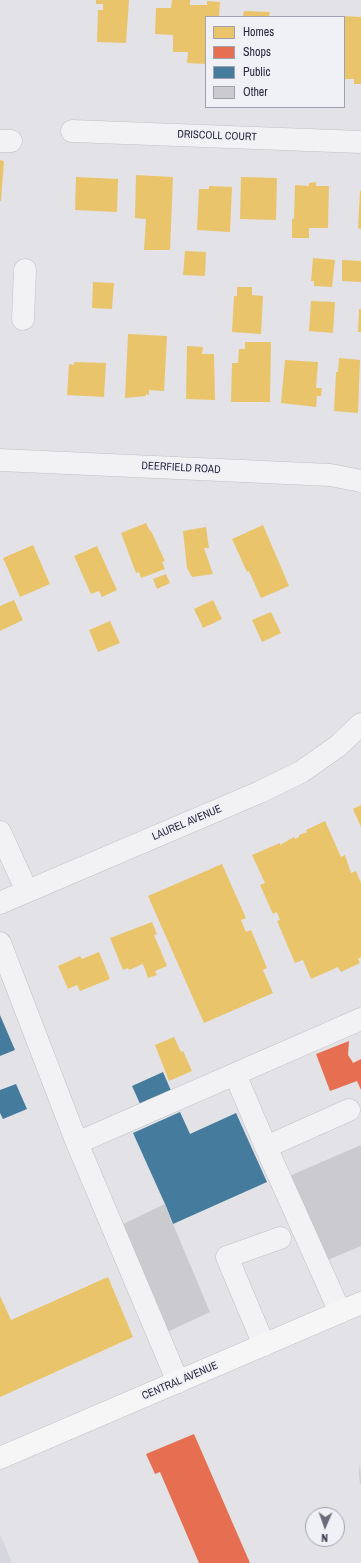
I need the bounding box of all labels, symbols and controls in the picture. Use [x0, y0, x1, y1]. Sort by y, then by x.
legend [205, 16, 345, 108]
text: Homes [243, 24, 274, 40]
text: Shops [243, 44, 271, 60]
text: Public [243, 64, 270, 80]
text: Other [243, 84, 268, 100]
street label: DRISCOLL COURT [177, 128, 257, 144]
street label: DEERFIELD ROAD [141, 459, 221, 477]
street label: LAUREL AVENUE [150, 802, 224, 844]
street label: CENTRAL AVENUE [140, 1359, 220, 1403]
north arrow [305, 1507, 345, 1547]
text: N [321, 1531, 328, 1545]

